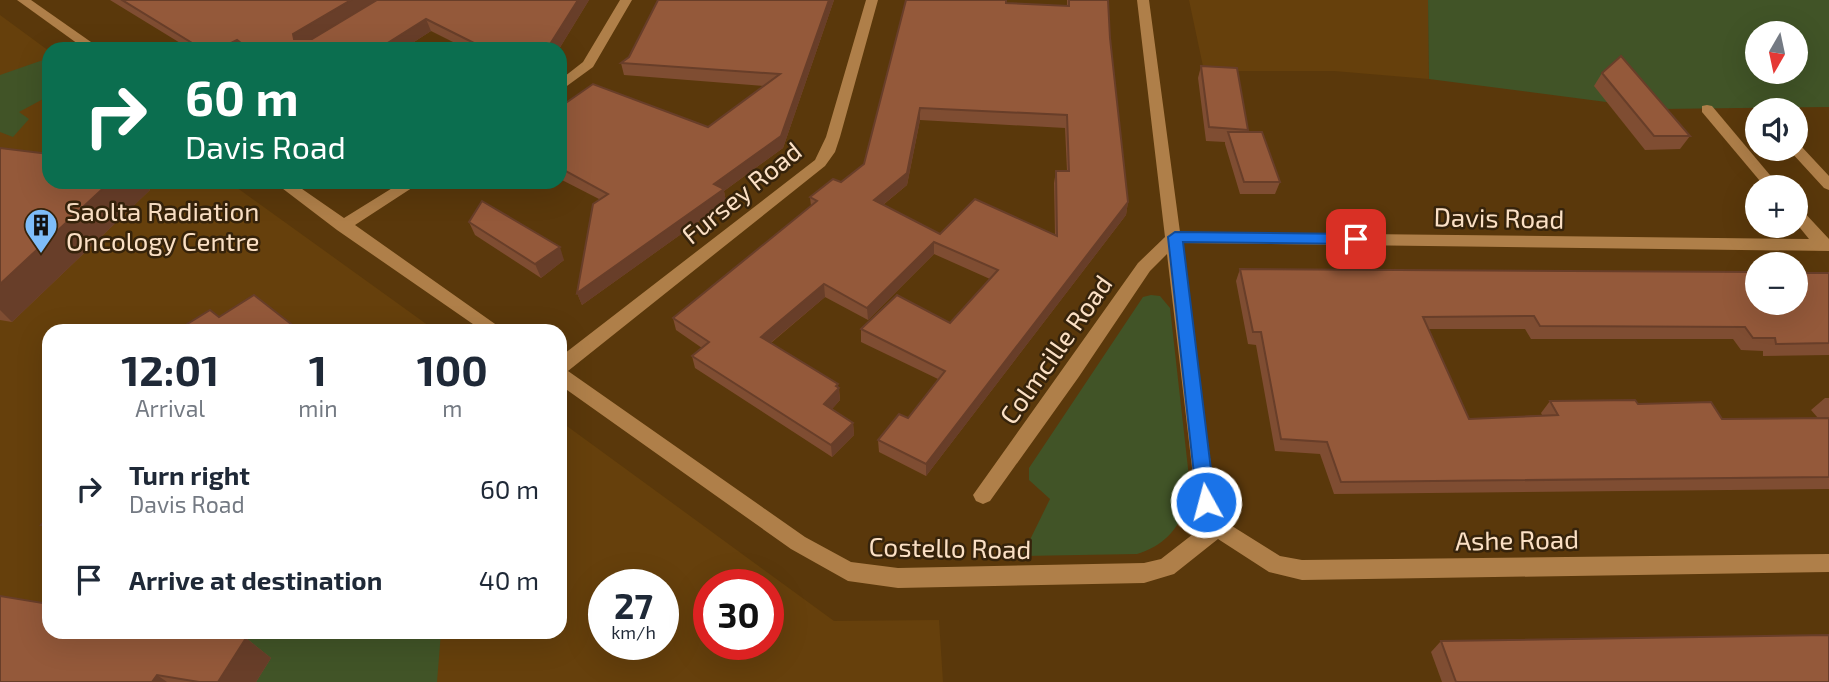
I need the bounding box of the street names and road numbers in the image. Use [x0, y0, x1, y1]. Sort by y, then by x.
street label: Fursey Road [675, 134, 807, 250]
street label: Davis Road [1433, 200, 1565, 234]
street label: Colmcille Road [992, 269, 1118, 429]
street label: Ashe Road [1455, 522, 1579, 556]
street label: Costello Road [868, 530, 1032, 564]

